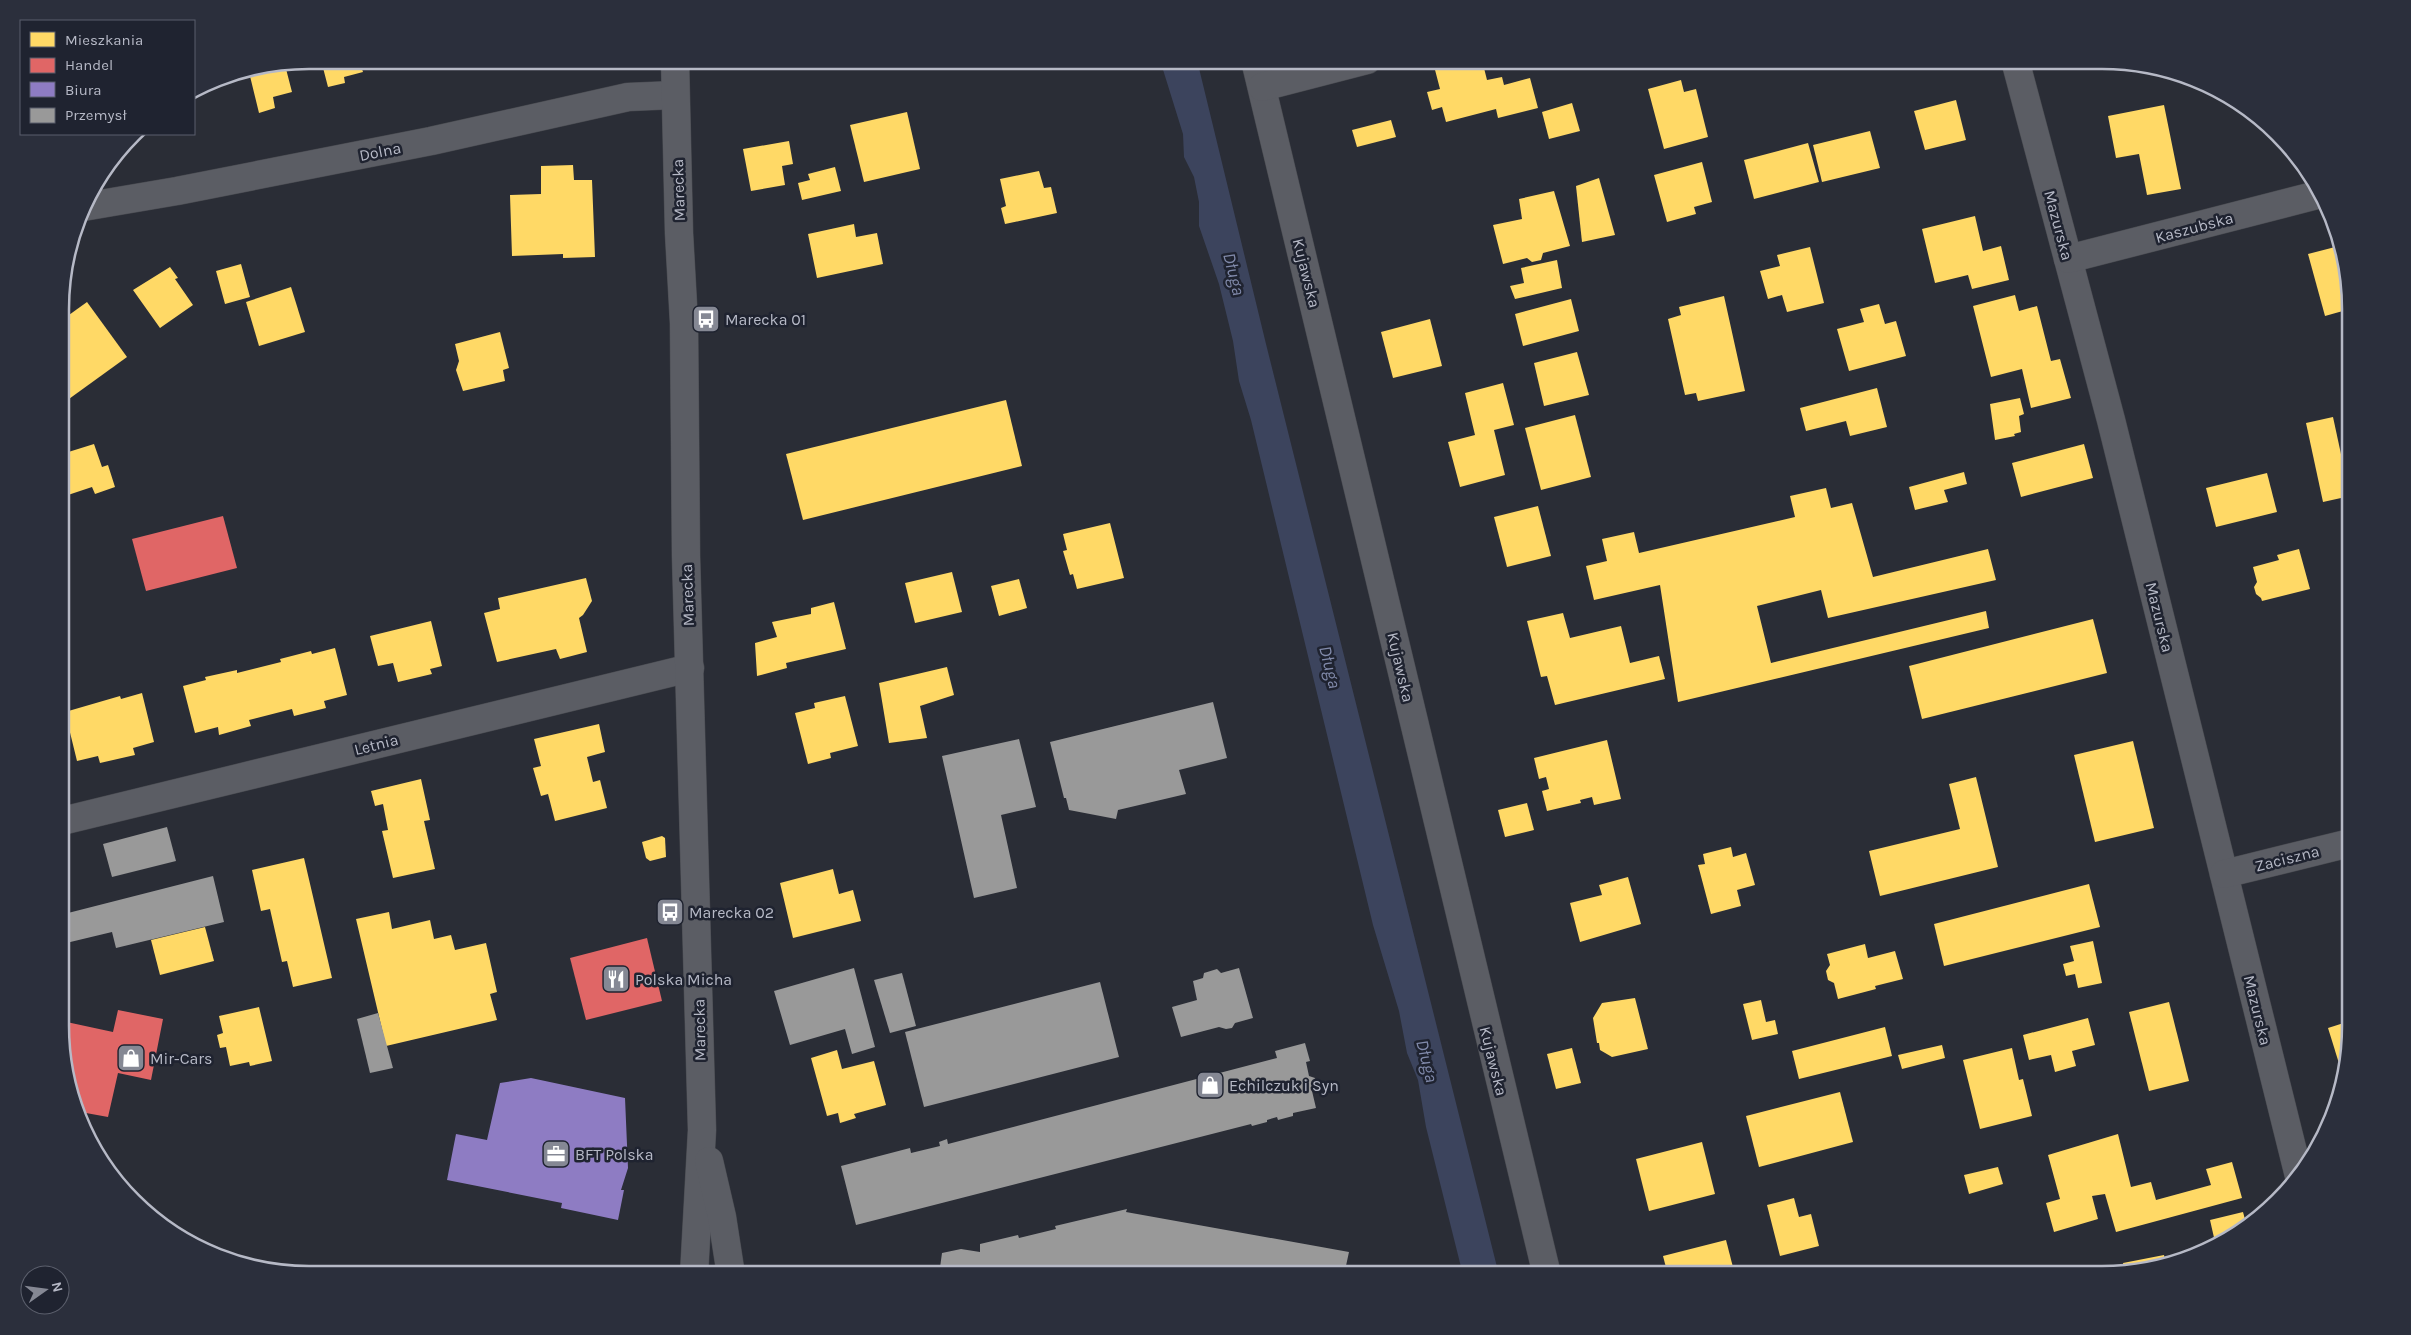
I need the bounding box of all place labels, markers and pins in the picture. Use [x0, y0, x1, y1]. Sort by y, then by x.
bus stop icon: Marecka 01 [691, 304, 721, 334]
place label: Marecka 01 [725, 310, 806, 329]
bus stop icon: Marecka 02 [655, 897, 685, 927]
place label: Marecka 02 [689, 903, 774, 922]
restaurant icon: Polska Micha [601, 964, 631, 994]
place label: Polska Micha [635, 970, 732, 989]
shop icon: Mir-Cars [116, 1043, 146, 1073]
place label: Mir-Cars [150, 1049, 212, 1068]
shop icon: Echilczuk i Syn [1195, 1070, 1225, 1100]
place label: Echilczuk i Syn [1229, 1076, 1339, 1095]
office icon: BFT Polska [541, 1139, 571, 1169]
place label: BFT Polska [575, 1145, 653, 1164]

